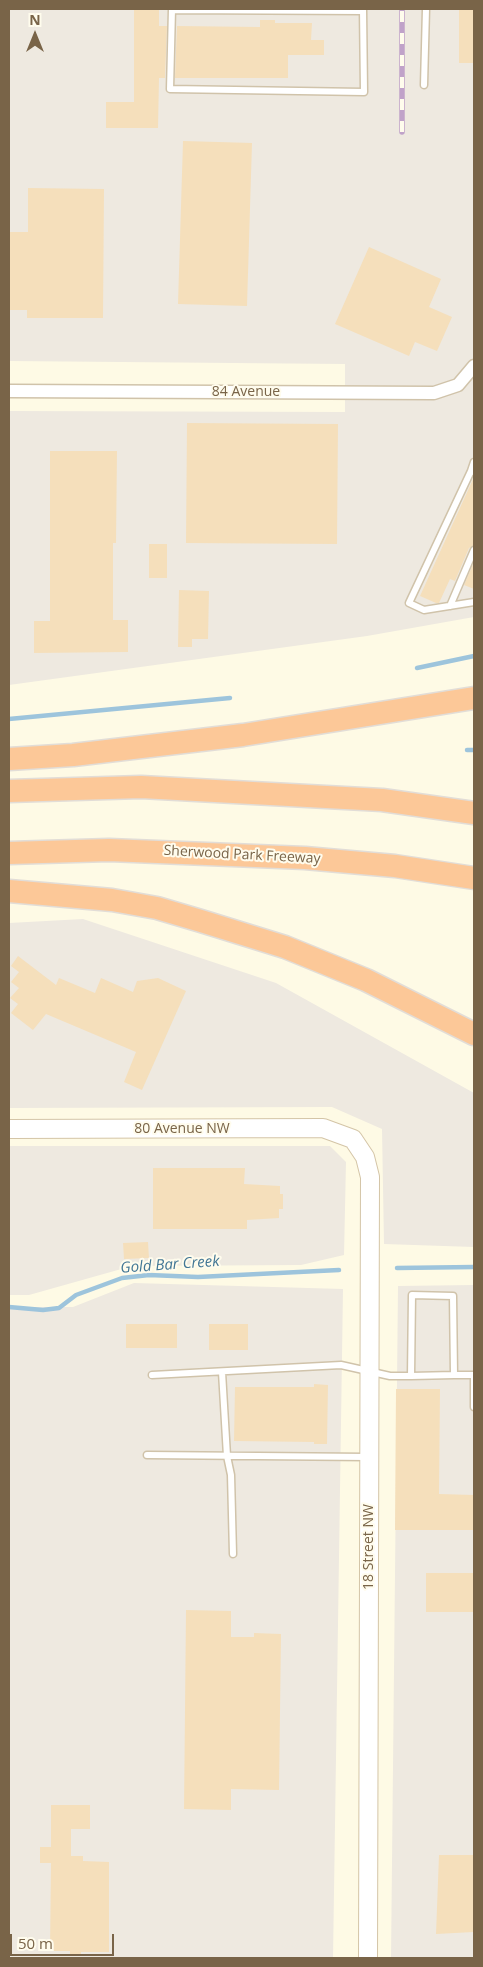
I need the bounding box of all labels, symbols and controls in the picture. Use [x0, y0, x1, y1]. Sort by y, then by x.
north arrow [10, 10, 60, 60]
text: N [29, 10, 41, 29]
street label: 84 Avenue [212, 384, 280, 400]
street label: Sherwood Park Freeway [163, 843, 321, 867]
street label: 80 Avenue NW [134, 1121, 230, 1137]
water label: Gold Bar Creek [120, 1253, 220, 1277]
street label: 18 Street NW [361, 1504, 377, 1590]
scale bar [12, 1924, 116, 1956]
text: 50 m [18, 1933, 53, 1953]

